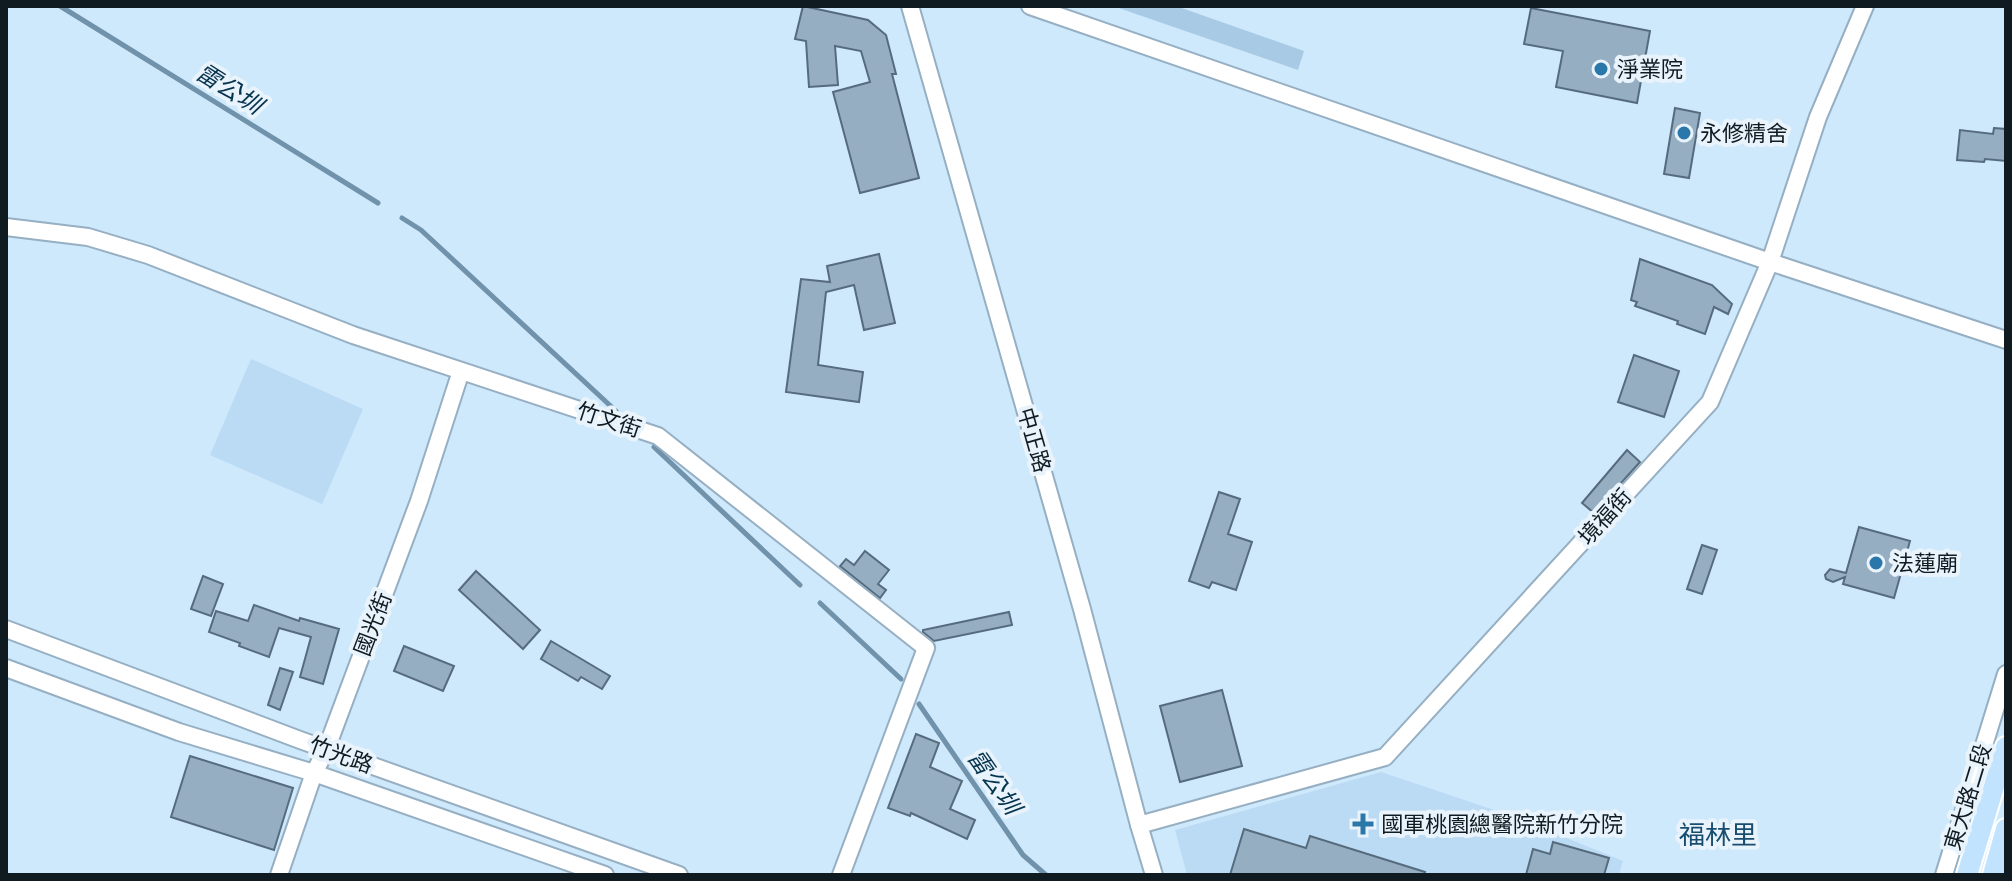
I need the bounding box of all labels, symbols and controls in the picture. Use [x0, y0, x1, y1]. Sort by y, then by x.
place label: 淨業院 [1617, 56, 1683, 83]
water label: 雷公圳 [191, 58, 269, 122]
marker: 淨業院 [1592, 60, 1610, 78]
place label: 永修精舍 [1700, 120, 1788, 147]
marker: 永修精舍 [1675, 124, 1693, 142]
street label: 竹文街 [573, 397, 645, 443]
street label: 中正路 [1012, 405, 1056, 475]
street label: 境福街 [1573, 483, 1637, 551]
place label: 法蓮廟 [1892, 550, 1958, 577]
marker: 法蓮廟 [1867, 554, 1885, 572]
street label: 國光街 [349, 588, 397, 660]
street label: 竹光路 [305, 731, 377, 779]
street label: 東大路二段 [1939, 740, 1997, 854]
water label: 雷公圳 [962, 744, 1028, 822]
place label: 國軍桃園總醫院新竹分院 [1381, 811, 1623, 838]
marker: 國軍桃園總醫院新竹分院 [1352, 813, 1374, 835]
district label: 福林里 [1679, 820, 1757, 851]

